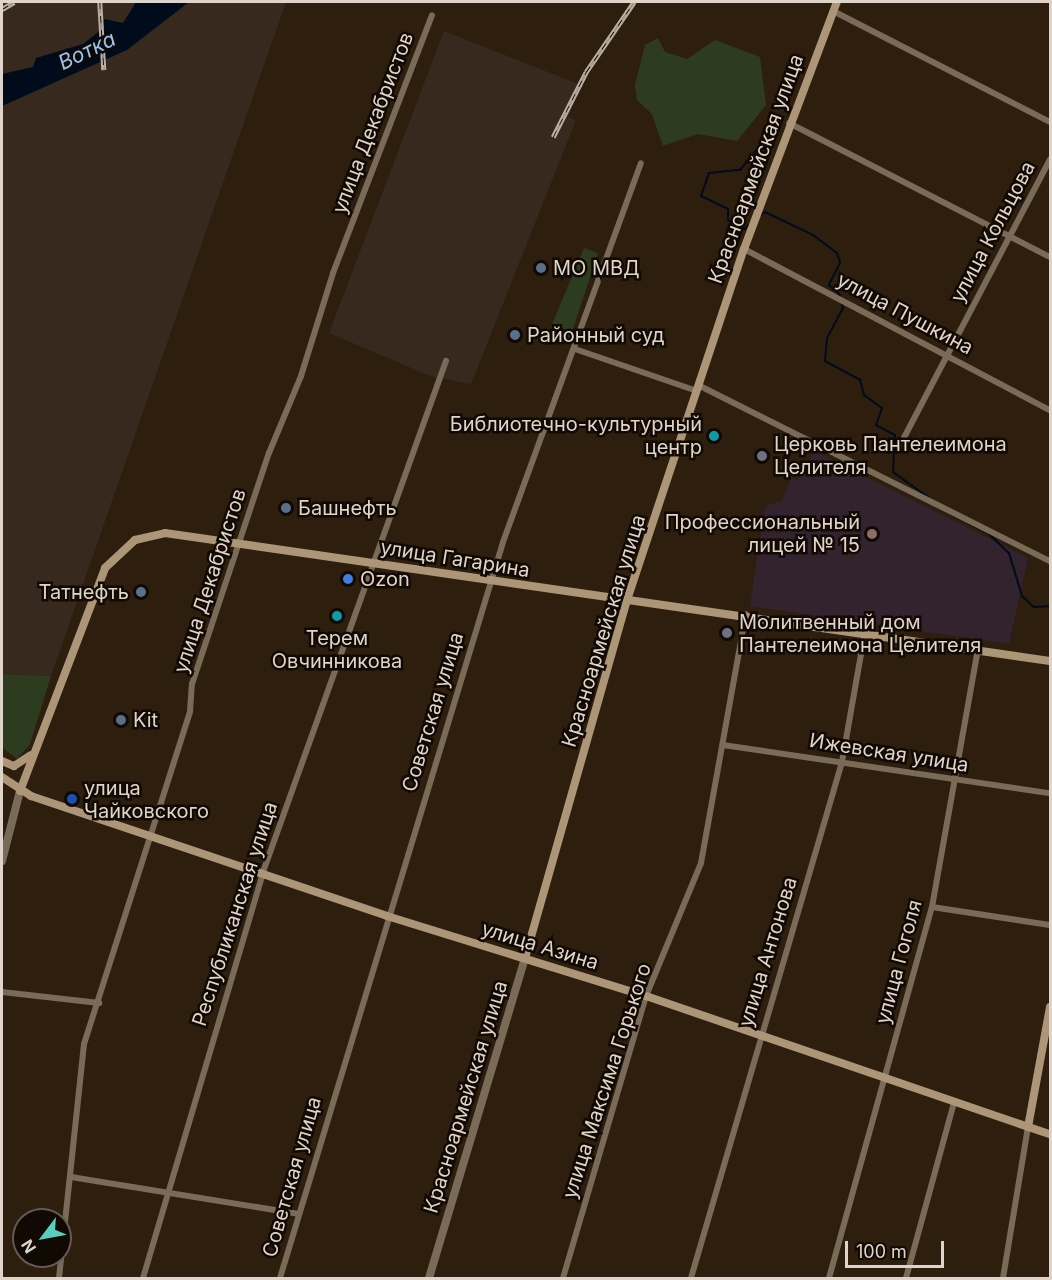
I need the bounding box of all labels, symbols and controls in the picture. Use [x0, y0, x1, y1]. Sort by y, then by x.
water label: Вотка [54, 26, 120, 76]
street label: улица Декабристов [327, 29, 419, 217]
street label: Красноармейская улица [703, 51, 809, 287]
street label: улица Кольцова [946, 157, 1040, 307]
place label: МО МВД [553, 256, 640, 280]
marker: МО МВД [534, 261, 548, 275]
street label: улица Пушкина [833, 268, 977, 360]
place label: Районный суд [527, 323, 665, 347]
marker: Районный суд [508, 328, 522, 342]
place label: Библиотечно-культурный центр [450, 412, 702, 459]
marker: Библиотечно-культурный центр [707, 429, 721, 443]
place label: Церковь Пантелеимона Целителя [774, 432, 1007, 479]
marker: Церковь Пантелеимона Целителя [755, 449, 769, 463]
street label: улица Декабристов [169, 486, 251, 676]
place label: Башнефть [298, 496, 397, 520]
marker: Башнефть [279, 501, 293, 515]
place label: Профессиональный лицей № 15 [665, 510, 860, 557]
street label: Красноармейская улица [557, 512, 651, 750]
marker: Профессиональный лицей № 15 [865, 527, 879, 541]
street label: улица Гагарина [379, 535, 531, 583]
place label: Ozon [360, 567, 410, 591]
marker: Ozon [341, 572, 355, 586]
place label: Татнефть [39, 580, 129, 604]
marker: Татнефть [134, 585, 148, 599]
marker: Терем Овчинникова [330, 609, 344, 623]
place label: Молитвенный дом Пантелеимона Целителя [739, 610, 981, 657]
place label: Терем Овчинникова [272, 626, 402, 673]
marker: Молитвенный дом Пантелеимона Целителя [720, 626, 734, 640]
street label: Советская улица [397, 629, 469, 795]
place label: Kit [133, 708, 158, 732]
marker: Kit [114, 713, 128, 727]
street label: Ижевская улица [808, 729, 970, 777]
place label: улица Чайковского [84, 776, 209, 823]
marker: улица Чайковского [65, 792, 79, 806]
street label: Республиканская улица [187, 799, 283, 1029]
street label: улица Антонова [734, 874, 802, 1030]
street label: улица Гоголя [871, 897, 927, 1027]
street label: улица Азина [479, 917, 601, 975]
street label: улица Максима Горького [558, 960, 656, 1202]
street label: Красноармейская улица [419, 978, 513, 1216]
street label: Советская улица [258, 1094, 326, 1260]
north arrow [12, 1208, 72, 1268]
scale bar [848, 1229, 947, 1267]
text: N [17, 1236, 40, 1257]
text: 100 m [856, 1241, 907, 1262]

